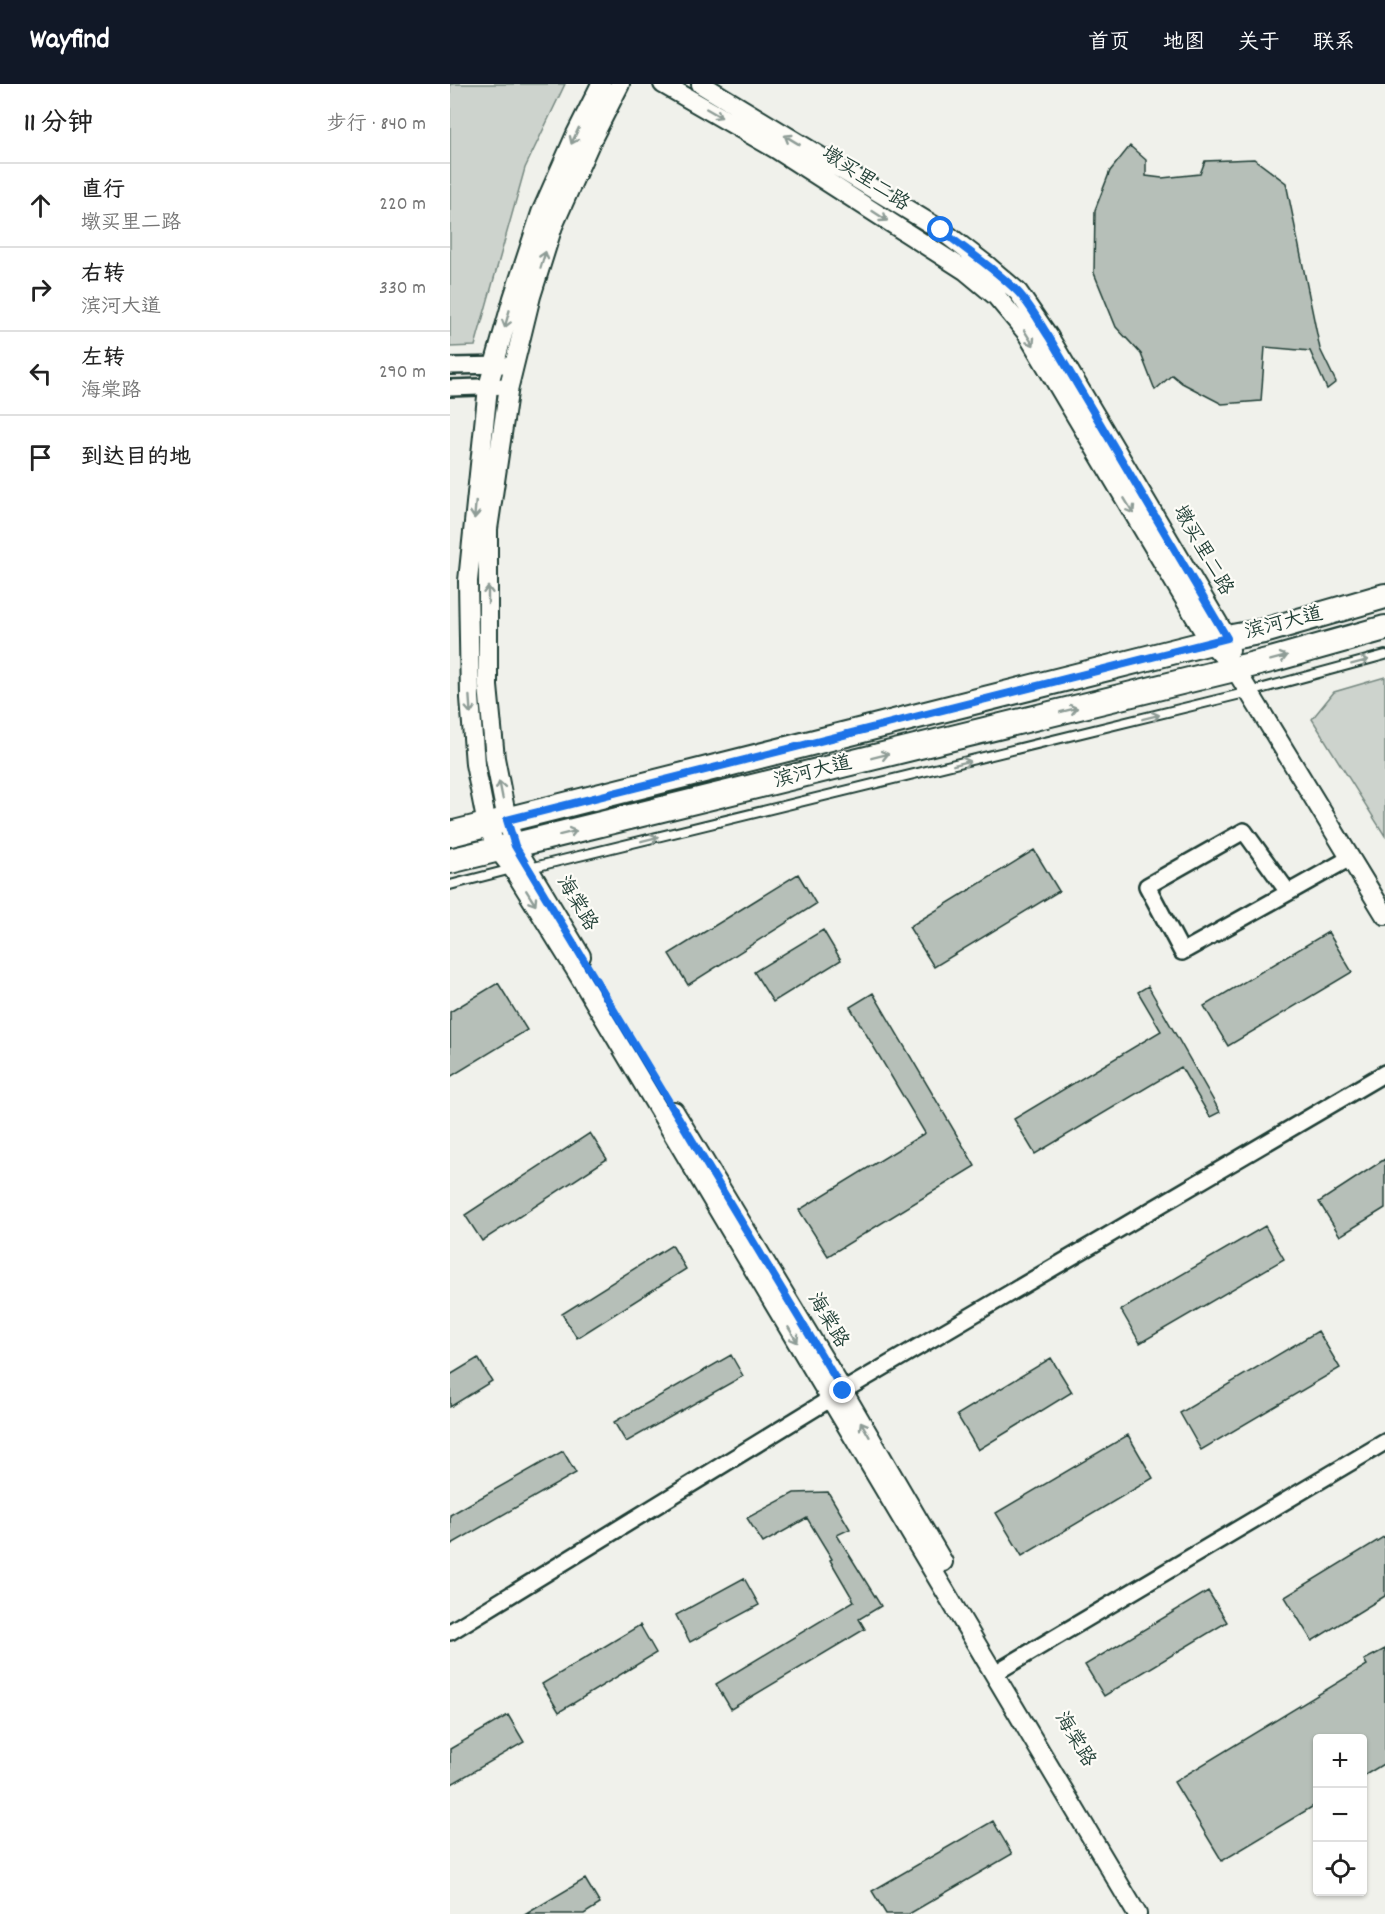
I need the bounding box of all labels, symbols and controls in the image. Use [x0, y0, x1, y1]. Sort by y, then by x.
text: Wayfind [30, 22, 110, 62]
text: 首页 [1088, 29, 1130, 59]
text: 地图 [1163, 29, 1205, 59]
text: 关于 [1238, 29, 1280, 59]
text: 联系 [1313, 29, 1355, 59]
text: 11 分钟 [24, 106, 93, 143]
one-way arrow [705, 108, 722, 120]
text: 步行 · 840 m [327, 111, 426, 139]
one-way arrow [569, 127, 581, 145]
one-way arrow [784, 133, 801, 145]
street label: 墩买里二路 [815, 141, 915, 220]
text: 直行 [81, 176, 125, 207]
icon: ahead [24, 189, 57, 222]
text: 220 m [379, 191, 426, 219]
text: 墩买里二路 [81, 210, 181, 238]
one-way arrow [871, 210, 888, 222]
route start [927, 216, 953, 242]
one-way arrow [538, 251, 549, 270]
text: 右转 [81, 260, 125, 291]
icon: right [24, 273, 57, 306]
text: 330 m [379, 275, 426, 303]
text: 滨河大道 [81, 294, 161, 322]
one-way arrow [501, 309, 512, 328]
one-way arrow [1024, 329, 1036, 346]
text: 左转 [81, 344, 125, 375]
icon: left [24, 357, 57, 390]
text: 290 m [379, 359, 426, 387]
text: 海棠路 [81, 378, 141, 406]
icon: arrive [24, 441, 57, 474]
text: 到达目的地 [81, 443, 191, 474]
one-way arrow [1123, 497, 1135, 514]
one-way arrow [469, 500, 480, 520]
street label: 墩买里二路 [1165, 501, 1240, 602]
one-way arrow [482, 586, 494, 606]
street label: 滨河大道 [1242, 601, 1326, 647]
one-way arrow [1269, 652, 1288, 663]
one-way arrow [1350, 655, 1369, 667]
one-way arrow [465, 694, 476, 714]
one-way arrow [1059, 703, 1078, 715]
one-way arrow [1141, 710, 1160, 722]
street label: 滨河大道 [771, 750, 855, 796]
one-way arrow [870, 750, 889, 762]
one-way arrow [952, 757, 971, 769]
one-way arrow [495, 780, 506, 800]
one-way arrow [558, 827, 577, 839]
one-way arrow [640, 833, 659, 845]
street label: 海棠路 [549, 871, 604, 938]
one-way arrow [525, 889, 537, 906]
street label: 海棠路 [800, 1288, 855, 1355]
one-way arrow [788, 1327, 800, 1344]
route end [829, 1377, 855, 1403]
one-way arrow [859, 1421, 871, 1438]
street label: 海棠路 [1047, 1707, 1102, 1774]
map controls [1313, 1734, 1367, 1896]
button: + [1313, 1734, 1367, 1788]
button: − [1313, 1788, 1367, 1842]
button: locate [1313, 1842, 1367, 1896]

